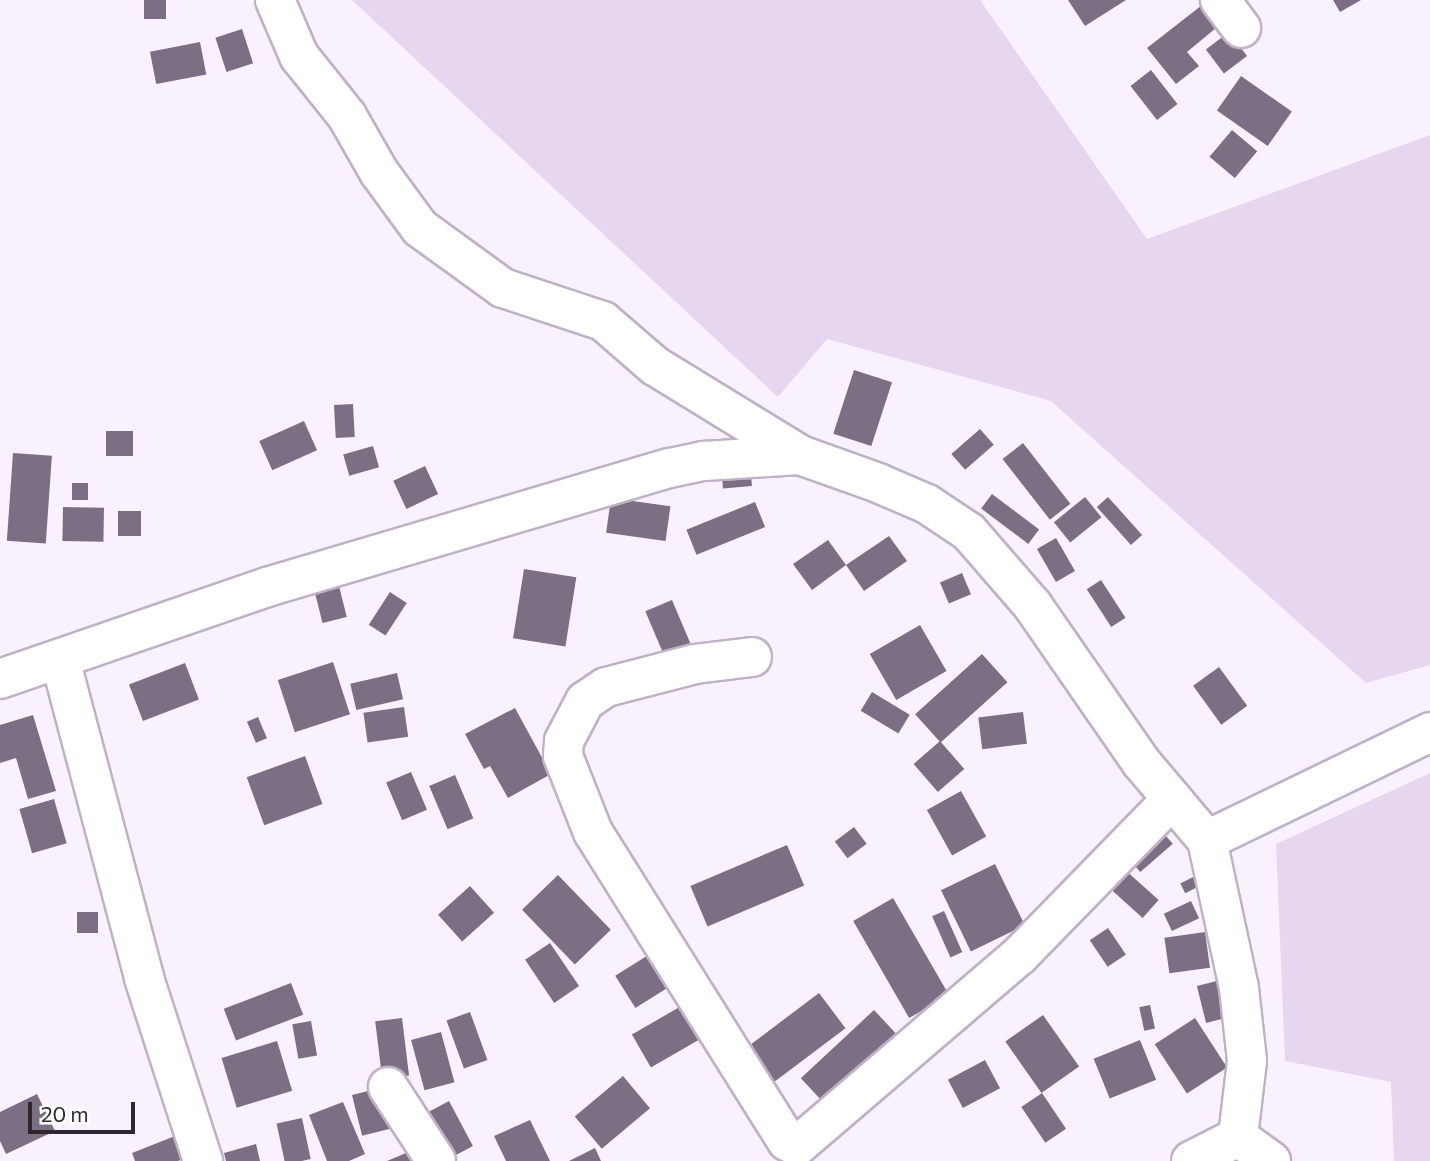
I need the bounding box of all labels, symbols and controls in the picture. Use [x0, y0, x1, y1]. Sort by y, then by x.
scale bar [32, 1088, 138, 1132]
text: 20 m [41, 1101, 89, 1126]

